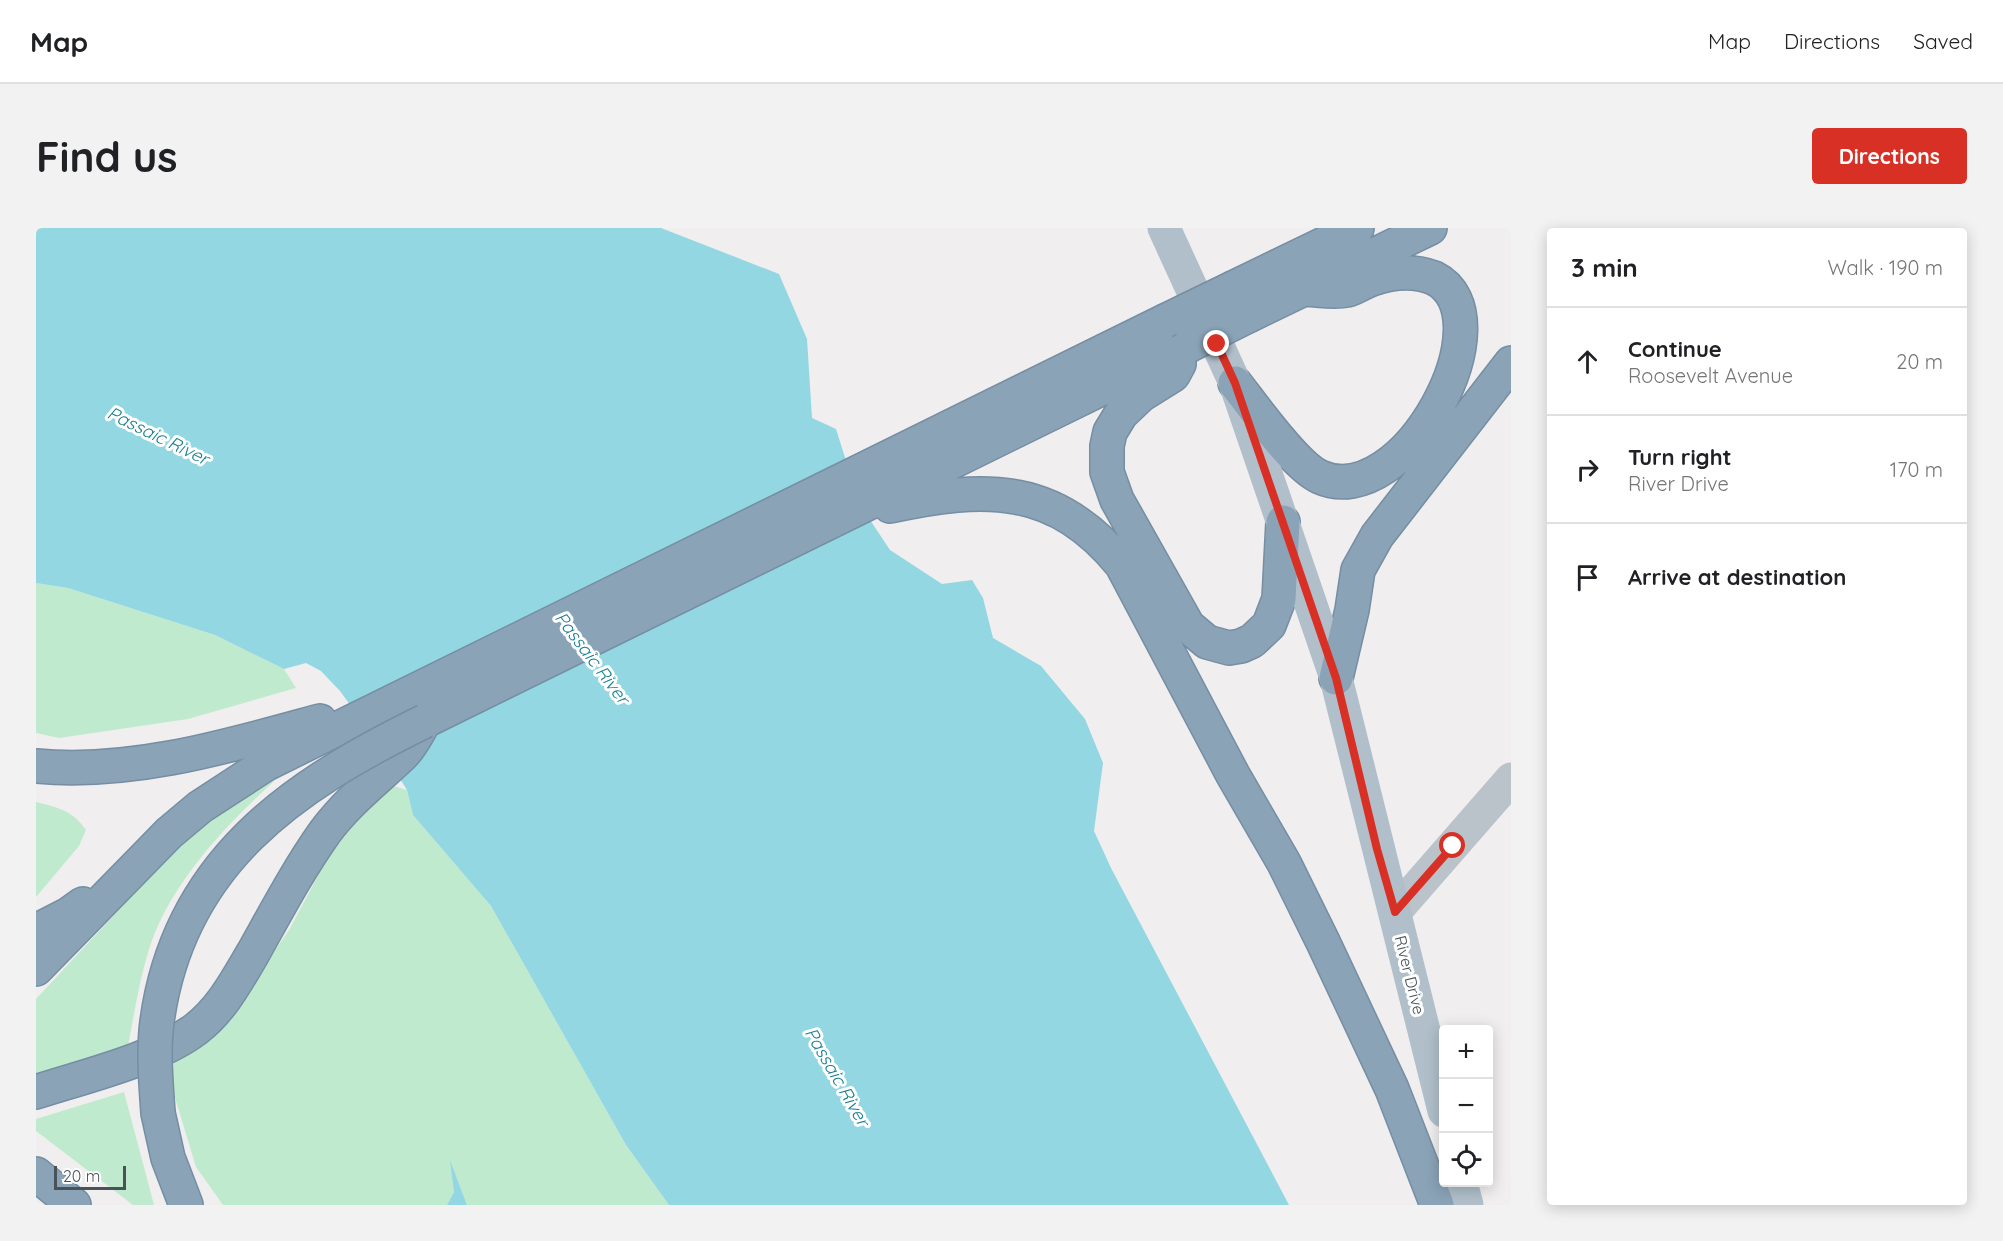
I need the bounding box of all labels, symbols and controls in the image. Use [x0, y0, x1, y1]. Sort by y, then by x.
text: Map [30, 24, 88, 59]
text: Map [1708, 28, 1751, 54]
text: Directions [1784, 28, 1880, 54]
text: Saved [1913, 28, 1973, 54]
button: Directions [1812, 128, 1967, 184]
text: Find us [36, 130, 178, 183]
text: 3 min [1571, 251, 1638, 284]
text: Walk · 190 m [1827, 255, 1943, 280]
route end [1203, 330, 1229, 356]
text: Continue [1628, 335, 1722, 363]
icon: ahead [1571, 345, 1604, 378]
text: 20 m [1896, 349, 1943, 374]
text: Roosevelt Avenue [1628, 363, 1793, 388]
water label: Passaic River [104, 401, 215, 471]
text: Turn right [1628, 443, 1732, 471]
icon: right [1571, 453, 1604, 486]
text: 170 m [1890, 457, 1943, 482]
text: River Drive [1628, 471, 1729, 496]
icon: arrive [1571, 561, 1604, 594]
text: Arrive at destination [1628, 563, 1846, 591]
water label: Passaic River [550, 607, 636, 710]
route start [1439, 832, 1465, 858]
street label: River Drive [1391, 933, 1429, 1017]
water label: Passaic River [800, 1023, 876, 1132]
map controls [1439, 1025, 1493, 1187]
button: + [1439, 1025, 1493, 1079]
button: − [1439, 1079, 1493, 1133]
button: locate [1439, 1133, 1493, 1187]
scale bar [54, 1163, 126, 1190]
text: 20 m [63, 1166, 100, 1186]

